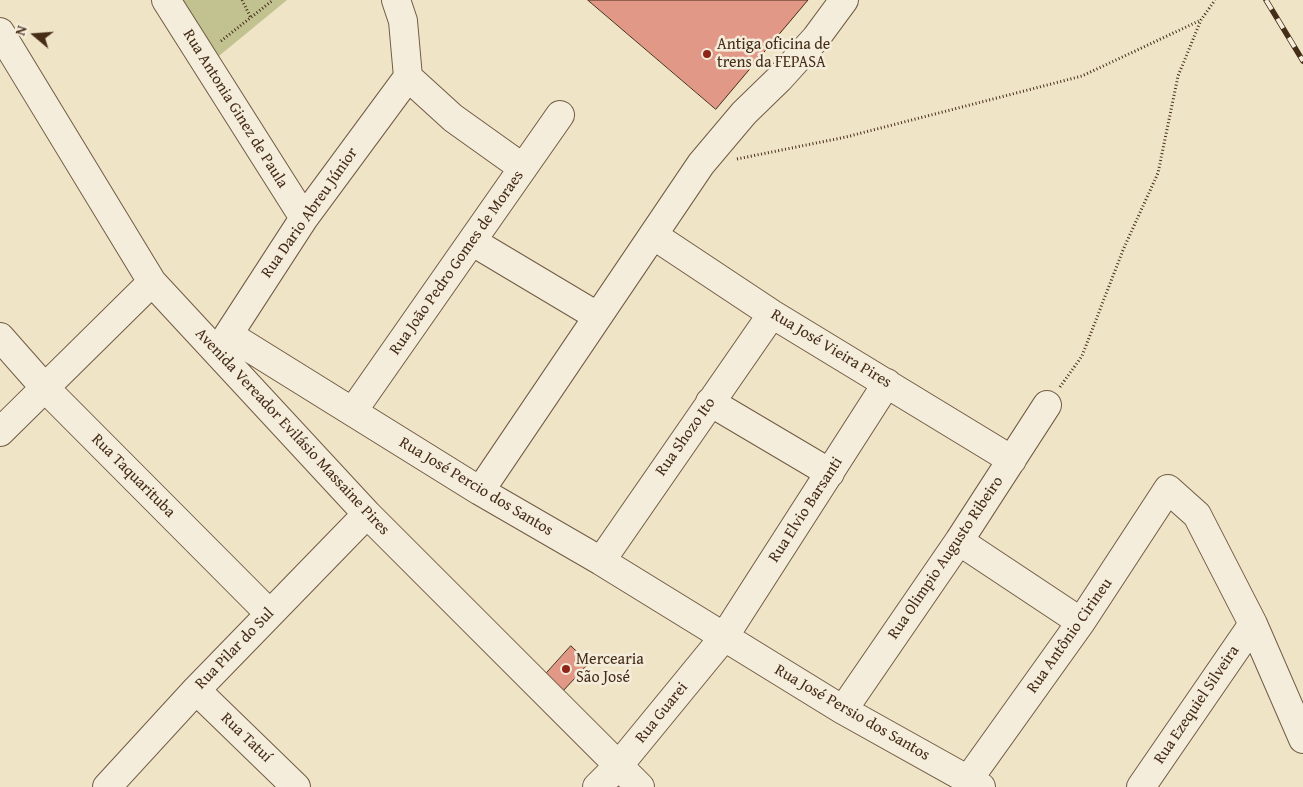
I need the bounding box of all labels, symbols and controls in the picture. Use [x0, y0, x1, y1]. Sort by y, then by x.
north arrow [10, 10, 60, 60]
text: N [10, 23, 32, 38]
street label: Rua Antonia Ginez de Paula [178, 26, 292, 192]
place label: Antiga oficina de trens da FEPASA [717, 35, 830, 73]
marker: Antiga oficina de trens da FEPASA [701, 48, 713, 60]
street label: Rua Dario Abreu Júnior [258, 144, 362, 282]
street label: Rua João Pedro Gomes de Moraes [386, 167, 528, 359]
street label: Rua José Vieira Pires [767, 305, 895, 393]
street label: Avenida Vereador Evilásio Massaine Pires [191, 324, 393, 540]
street label: Rua Shozo Ito [652, 394, 720, 480]
street label: Rua Taquarituba [87, 430, 179, 522]
street label: Rua José Percio dos Santos [395, 433, 557, 541]
street label: Rua Elvio Barsanti [765, 454, 847, 566]
street label: Rua Olimpio Augusto Ribeiro [884, 473, 1008, 643]
street label: Rua Antônio Cirineu [1023, 575, 1117, 697]
street label: Rua Pilar do Sul [191, 604, 279, 694]
street label: Rua Ezequiel Silveira [1150, 642, 1244, 768]
place label: Mercearia São José [576, 650, 644, 688]
street label: Rua José Persio dos Santos [771, 661, 933, 765]
marker: Mercearia São José [560, 663, 572, 675]
street label: Rua Guarei [632, 679, 692, 747]
street label: Rua Tatuí [216, 709, 276, 767]

